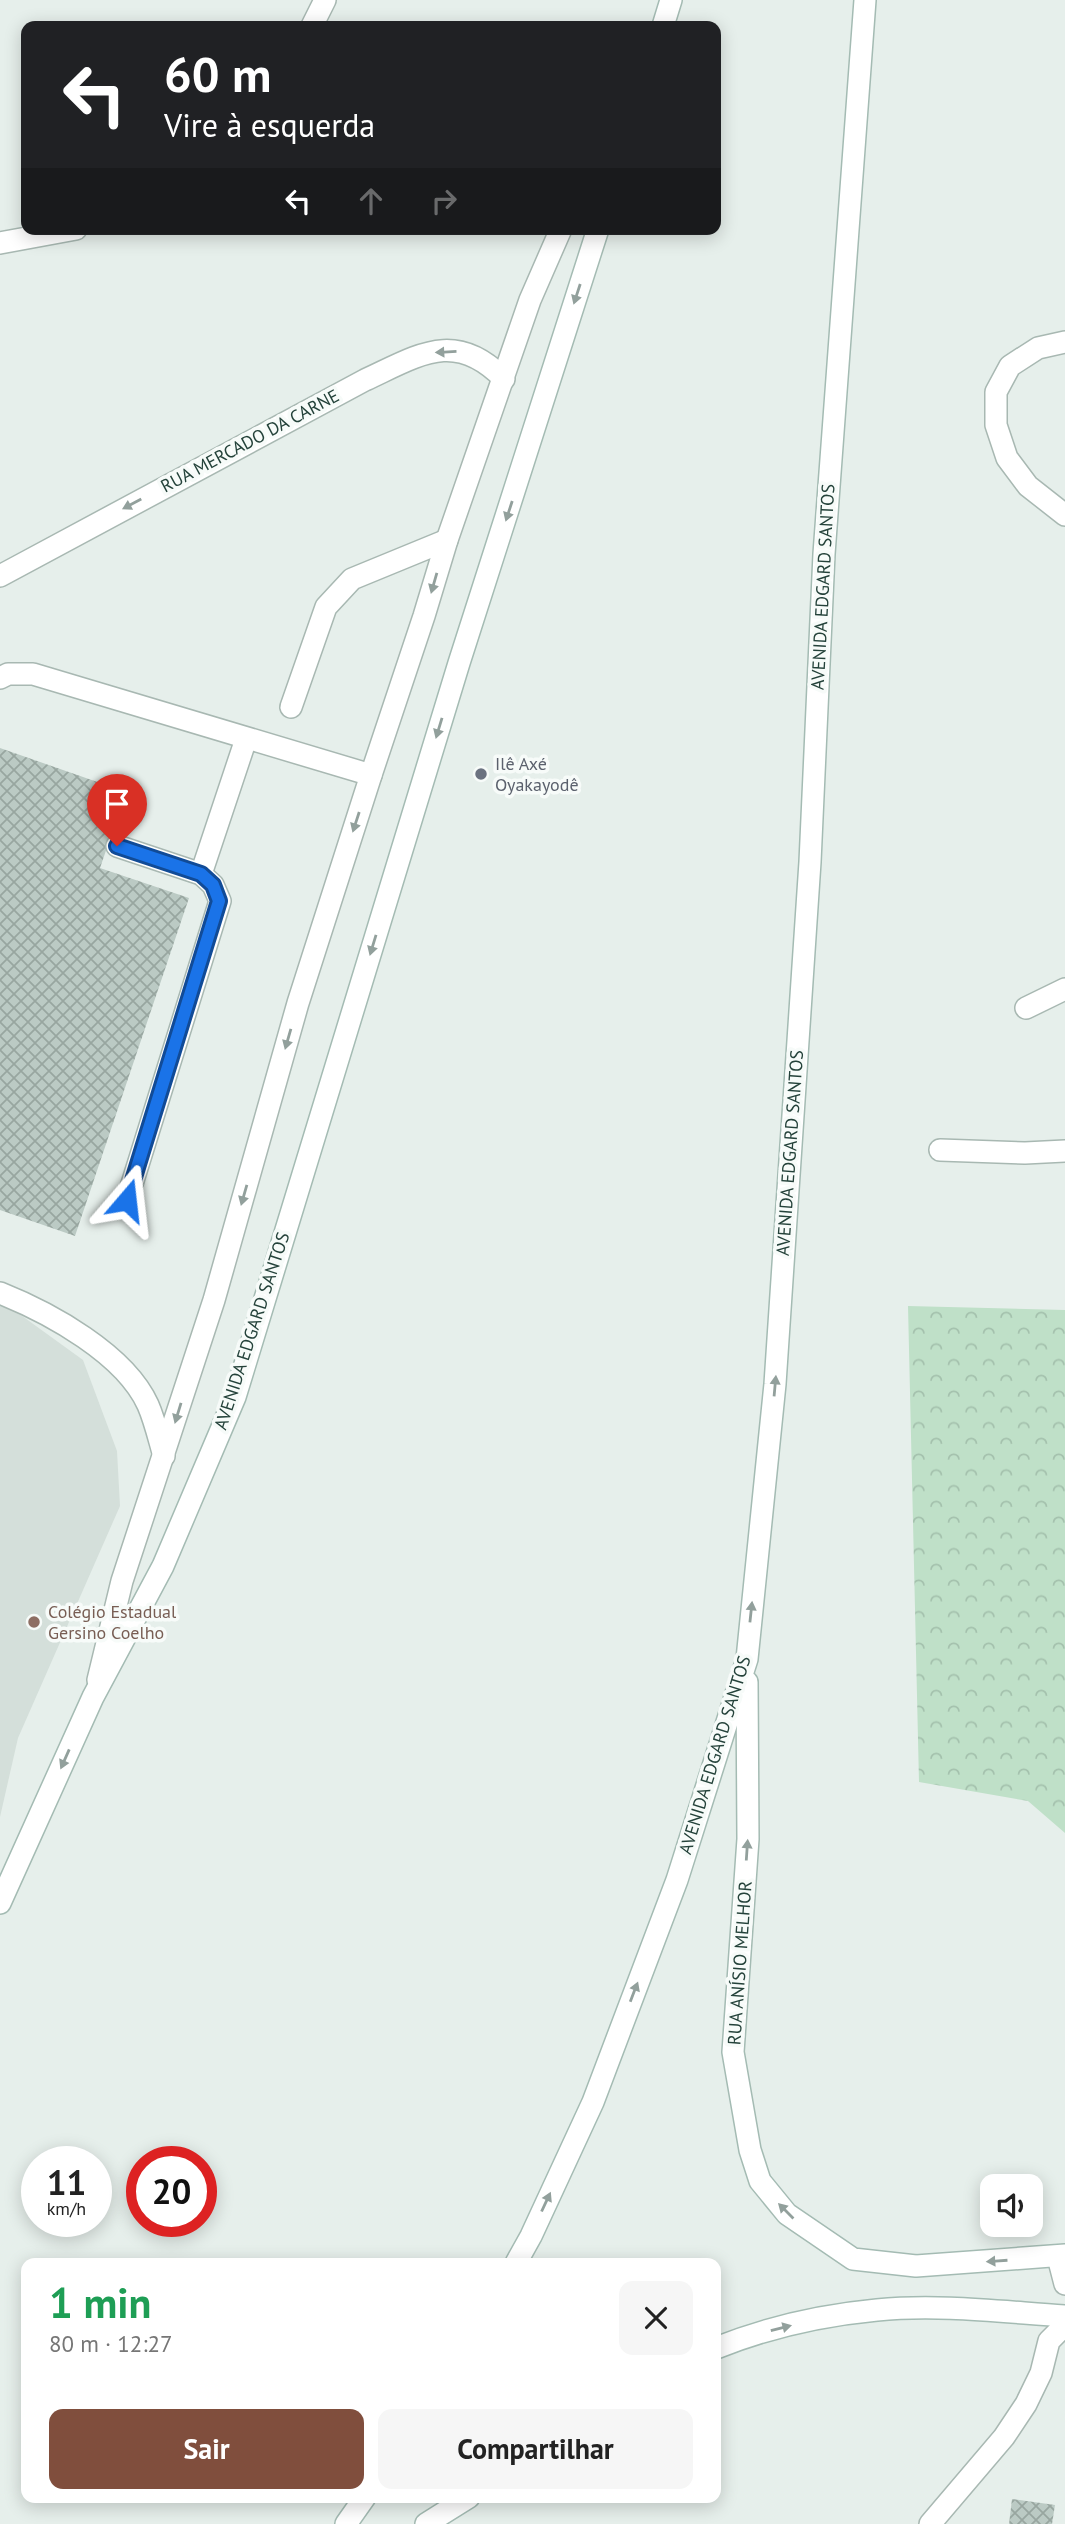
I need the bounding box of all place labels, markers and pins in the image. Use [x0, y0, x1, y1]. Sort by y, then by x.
place label: Ilê Axé Oyakayodê [495, 752, 579, 796]
marker: Ilê Axé Oyakayodê [473, 766, 489, 782]
pin [87, 774, 147, 846]
place label: Colégio Estadual Gersino Coelho [48, 1600, 177, 1644]
marker: Colégio Estadual Gersino Coelho [26, 1614, 42, 1630]

